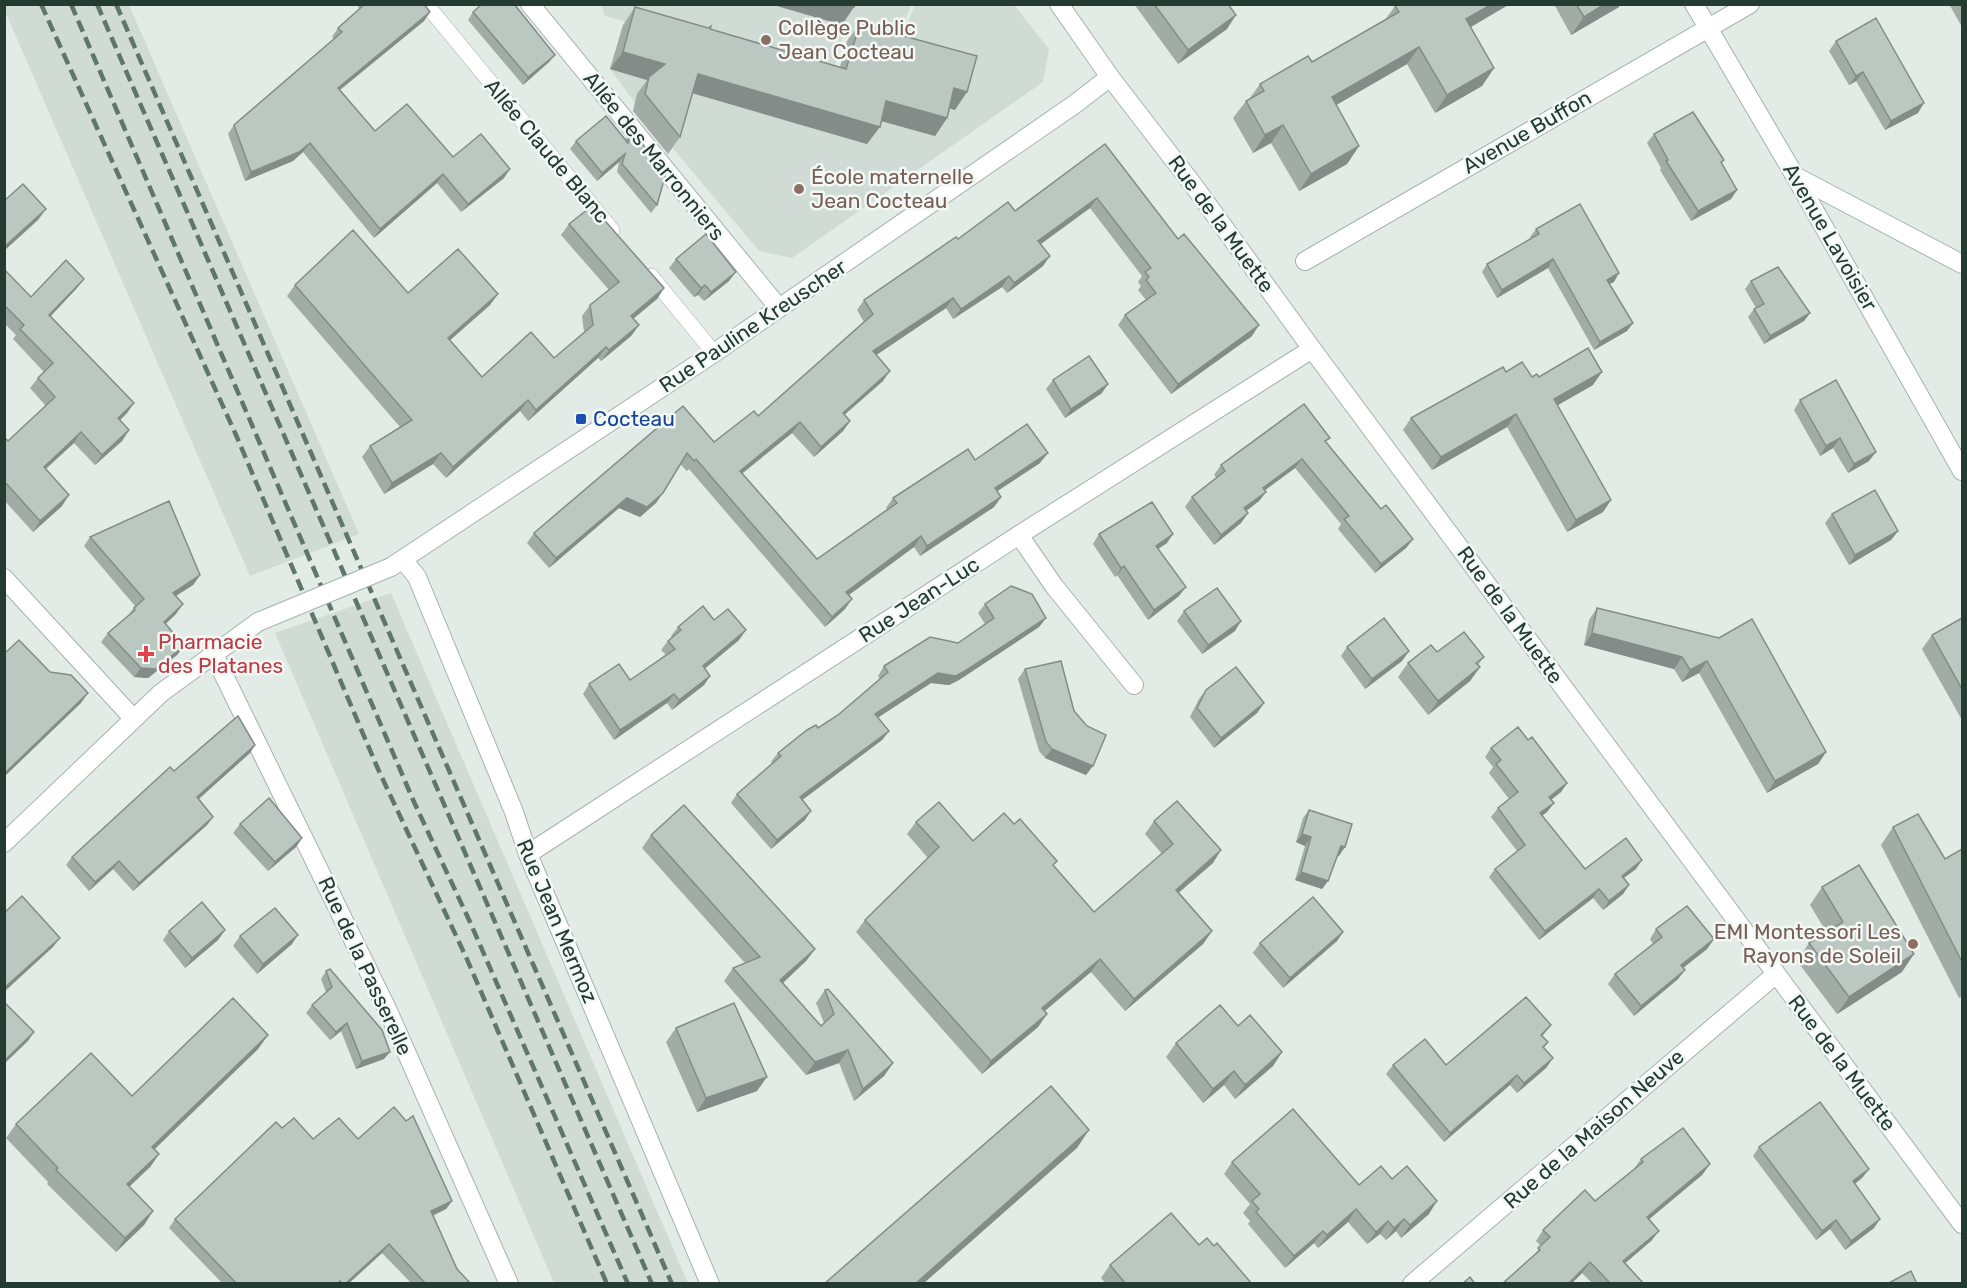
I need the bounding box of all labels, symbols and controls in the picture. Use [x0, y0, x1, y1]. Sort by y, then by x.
place label: Collège Public Jean Cocteau [778, 15, 916, 64]
marker: Collège Public Jean Cocteau [759, 33, 773, 47]
street label: Allée des Marronniers [579, 66, 730, 245]
street label: Allée Claude Blanc [480, 73, 615, 228]
street label: Avenue Buffon [1458, 85, 1596, 179]
street label: Rue de la Muette [1163, 150, 1280, 297]
street label: Avenue Lavoisier [1778, 159, 1883, 315]
place label: École maternelle Jean Cocteau [811, 164, 974, 213]
marker: École maternelle Jean Cocteau [792, 182, 806, 196]
street label: Rue Pauline Kreuscher [654, 254, 851, 398]
place label: Cocteau [593, 406, 675, 431]
marker: Cocteau [574, 412, 588, 426]
street label: Rue de la Muette [1452, 541, 1569, 688]
street label: Rue Jean-Luc [854, 551, 984, 648]
place label: Pharmacie des Platanes [158, 629, 283, 678]
marker: Pharmacie des Platanes [139, 647, 153, 661]
street label: Rue Jean Mermoz [512, 835, 603, 1006]
street label: Rue de la Passerelle [313, 873, 418, 1059]
place label: EMI Montessori Les Rayons de Soleil [1714, 919, 1901, 968]
marker: EMI Montessori Les Rayons de Soleil [1906, 937, 1920, 951]
street label: Rue de la Muette [1783, 990, 1902, 1136]
street label: Rue de la Maison Neuve [1498, 1044, 1689, 1214]

